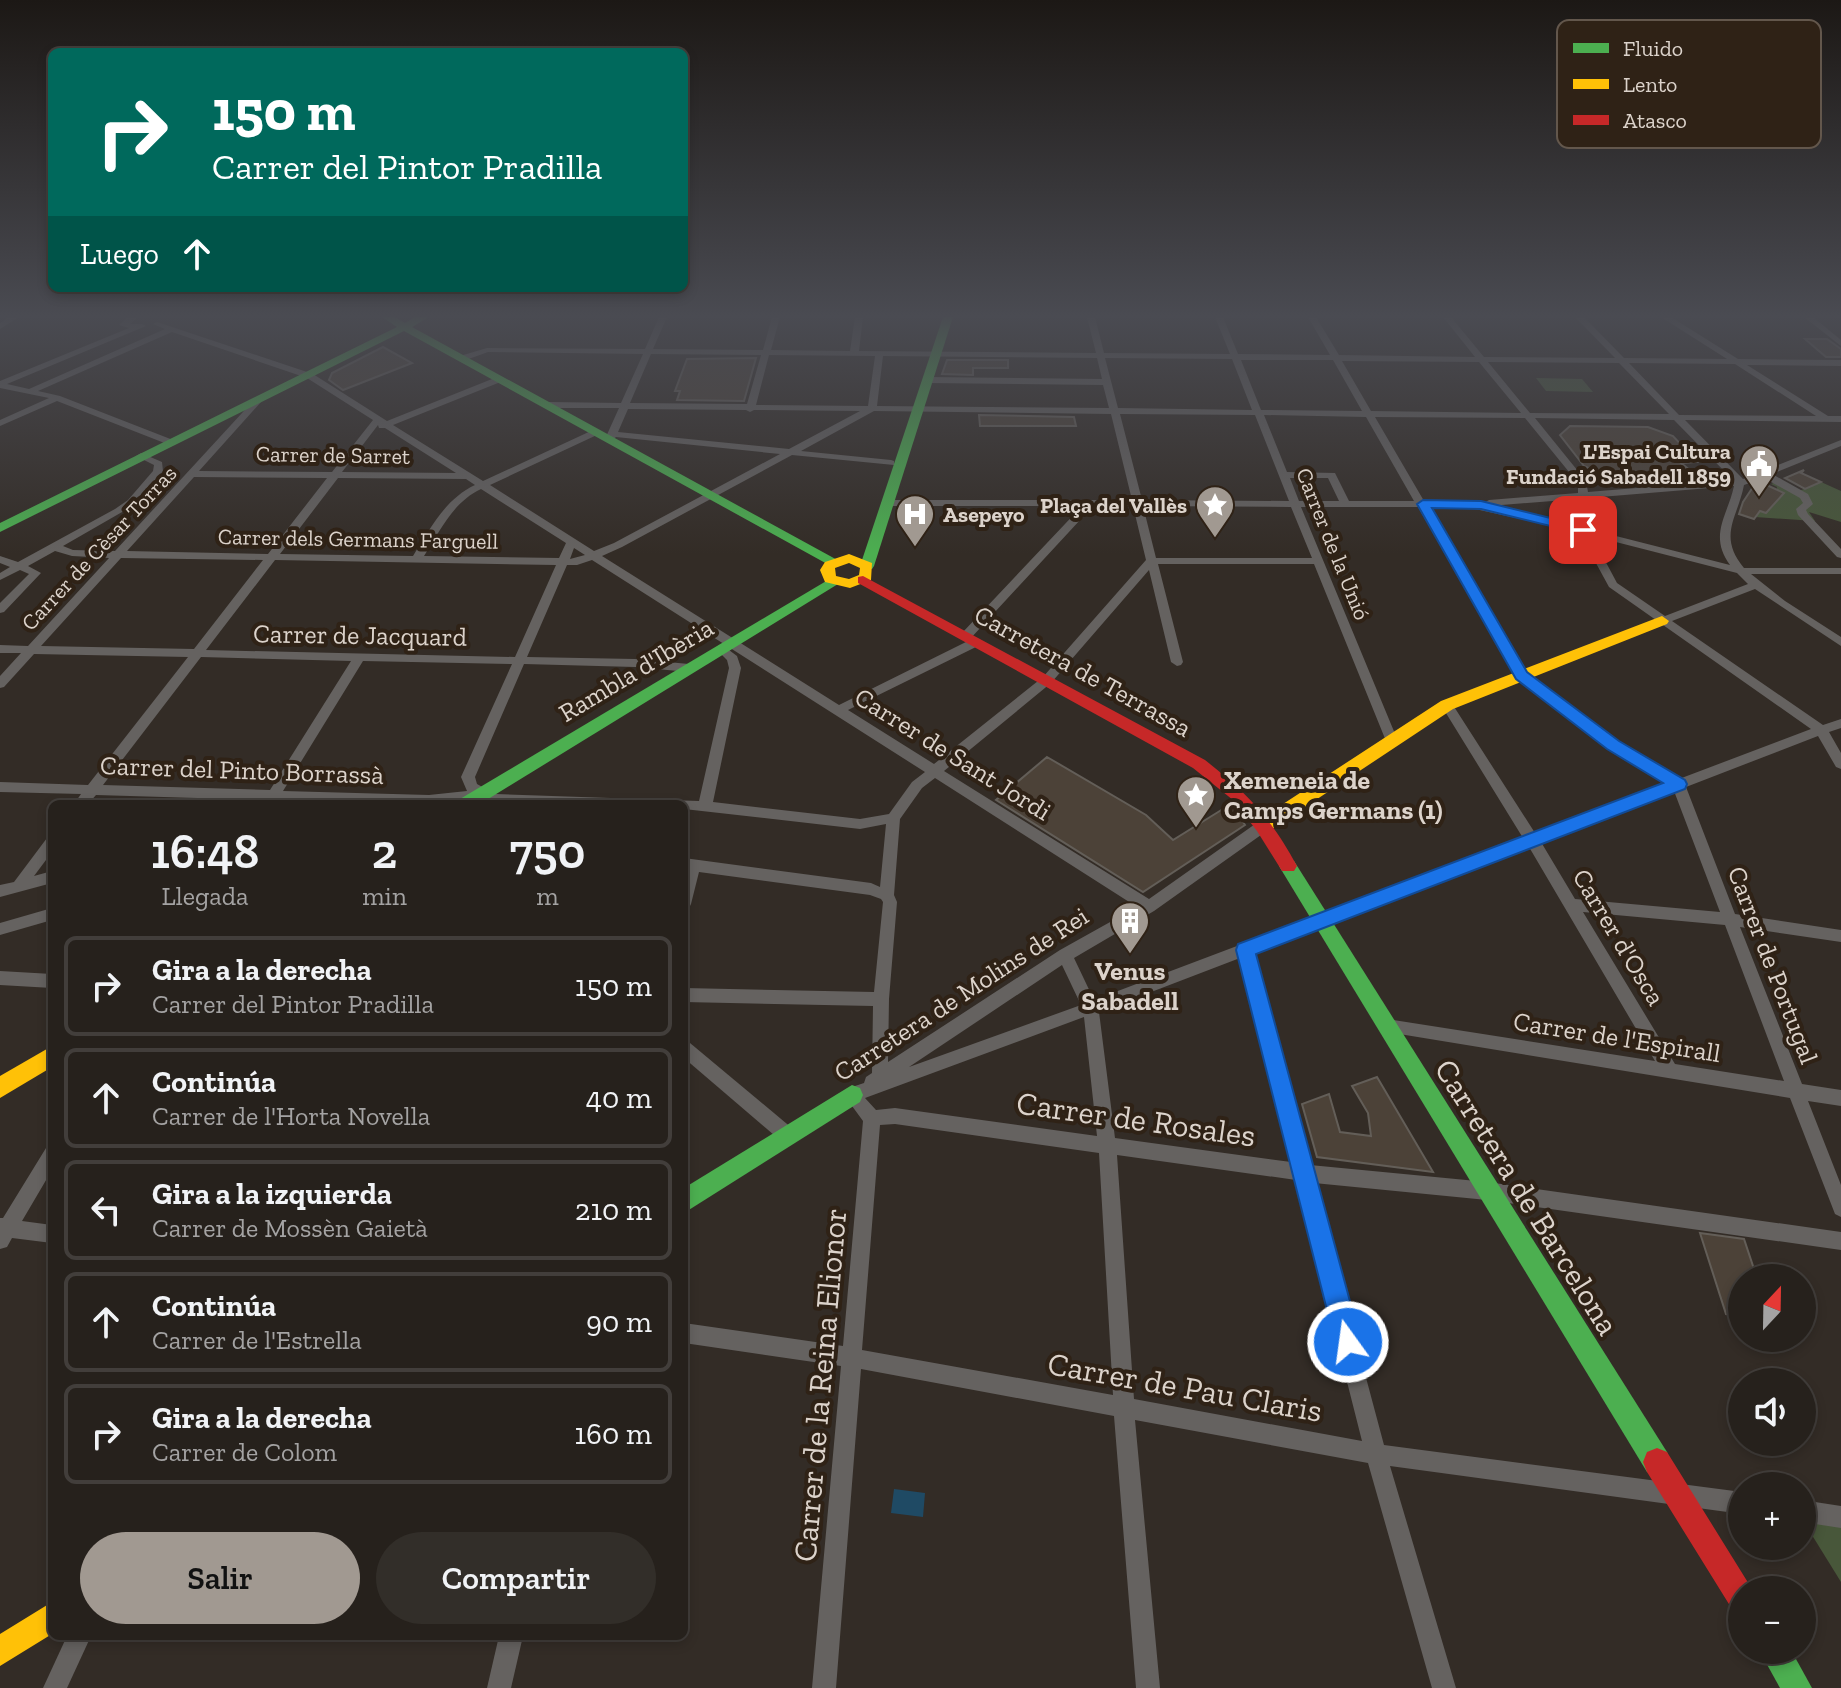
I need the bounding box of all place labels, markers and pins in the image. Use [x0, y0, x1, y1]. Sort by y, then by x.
place label: L'Espai Cultura Fundació Sabadell 1859 [1506, 438, 1731, 490]
public building icon: L'Espai Cultura Fundació Sabadell 1859 [1738, 443, 1780, 498]
place icon: Plaça del Vallès [1194, 484, 1236, 539]
place label: Plaça del Vallès [1040, 492, 1187, 519]
hospital icon: Asepeyo [894, 493, 936, 548]
pin [1549, 496, 1617, 564]
place label: Asepeyo [943, 501, 1025, 528]
place label: Xemeneia de Camps Germans (1) [1224, 764, 1443, 826]
place icon: Xemeneia de Camps Germans (1) [1175, 774, 1217, 829]
building icon: Venus Sabadell [1109, 900, 1151, 955]
place label: Venus Sabadell [1081, 955, 1179, 1017]

